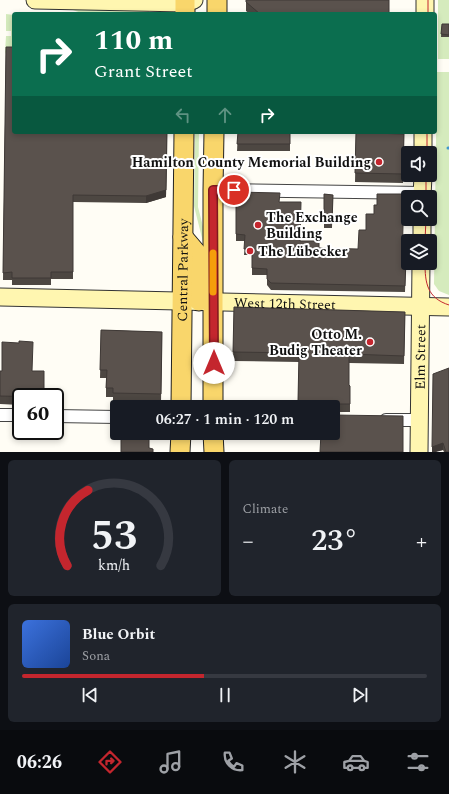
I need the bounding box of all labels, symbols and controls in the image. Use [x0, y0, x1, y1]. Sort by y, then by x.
text: 110 m [94, 19, 173, 62]
icon: right [28, 28, 80, 80]
text: Grant Street [94, 58, 193, 85]
icon: left [172, 104, 194, 126]
icon: ahead [214, 104, 236, 126]
icon: right [256, 104, 278, 126]
map controls [401, 146, 437, 270]
button: sound [401, 146, 437, 182]
place label: Hamilton County Memorial Building [132, 152, 371, 173]
marker: Hamilton County Memorial Building [374, 157, 384, 167]
pin [217, 173, 251, 207]
icon: arrive [223, 179, 245, 201]
button: search [401, 190, 437, 226]
place label: The Exchange Building [266, 207, 358, 244]
street label: Central Parkway [171, 217, 194, 322]
marker: The Exchange Building [253, 220, 263, 230]
button: layers [401, 234, 437, 270]
place label: The Lübecker [258, 241, 348, 262]
marker: The Lübecker [245, 246, 255, 256]
street label: West 12th Street [234, 292, 336, 315]
place label: Otto M. Budig Theater [269, 324, 362, 361]
street label: Elm Street [409, 324, 431, 390]
marker: Otto M. Budig Theater [365, 337, 375, 347]
position arrow [193, 342, 235, 384]
speed limit sign: 60 [12, 388, 64, 440]
text: 06:27 · 1 min · 120 m [156, 408, 294, 431]
text: Climate [243, 499, 288, 519]
text: 53 [91, 505, 138, 568]
text: 23° [311, 518, 358, 564]
text: − [243, 525, 254, 558]
text: + [416, 525, 427, 558]
text: km/h [98, 555, 130, 577]
text: Blue Orbit [82, 623, 155, 646]
text: Sona [82, 646, 110, 666]
icon: previous [79, 684, 101, 706]
icon: pause [214, 684, 236, 706]
icon: next [349, 684, 371, 706]
icon: directions [96, 748, 124, 776]
icon: music [157, 748, 185, 776]
icon: phone [219, 748, 247, 776]
icon: climate [281, 748, 309, 776]
icon: car [342, 748, 370, 776]
icon: filters [404, 748, 432, 776]
text: 06:26 [17, 749, 62, 776]

